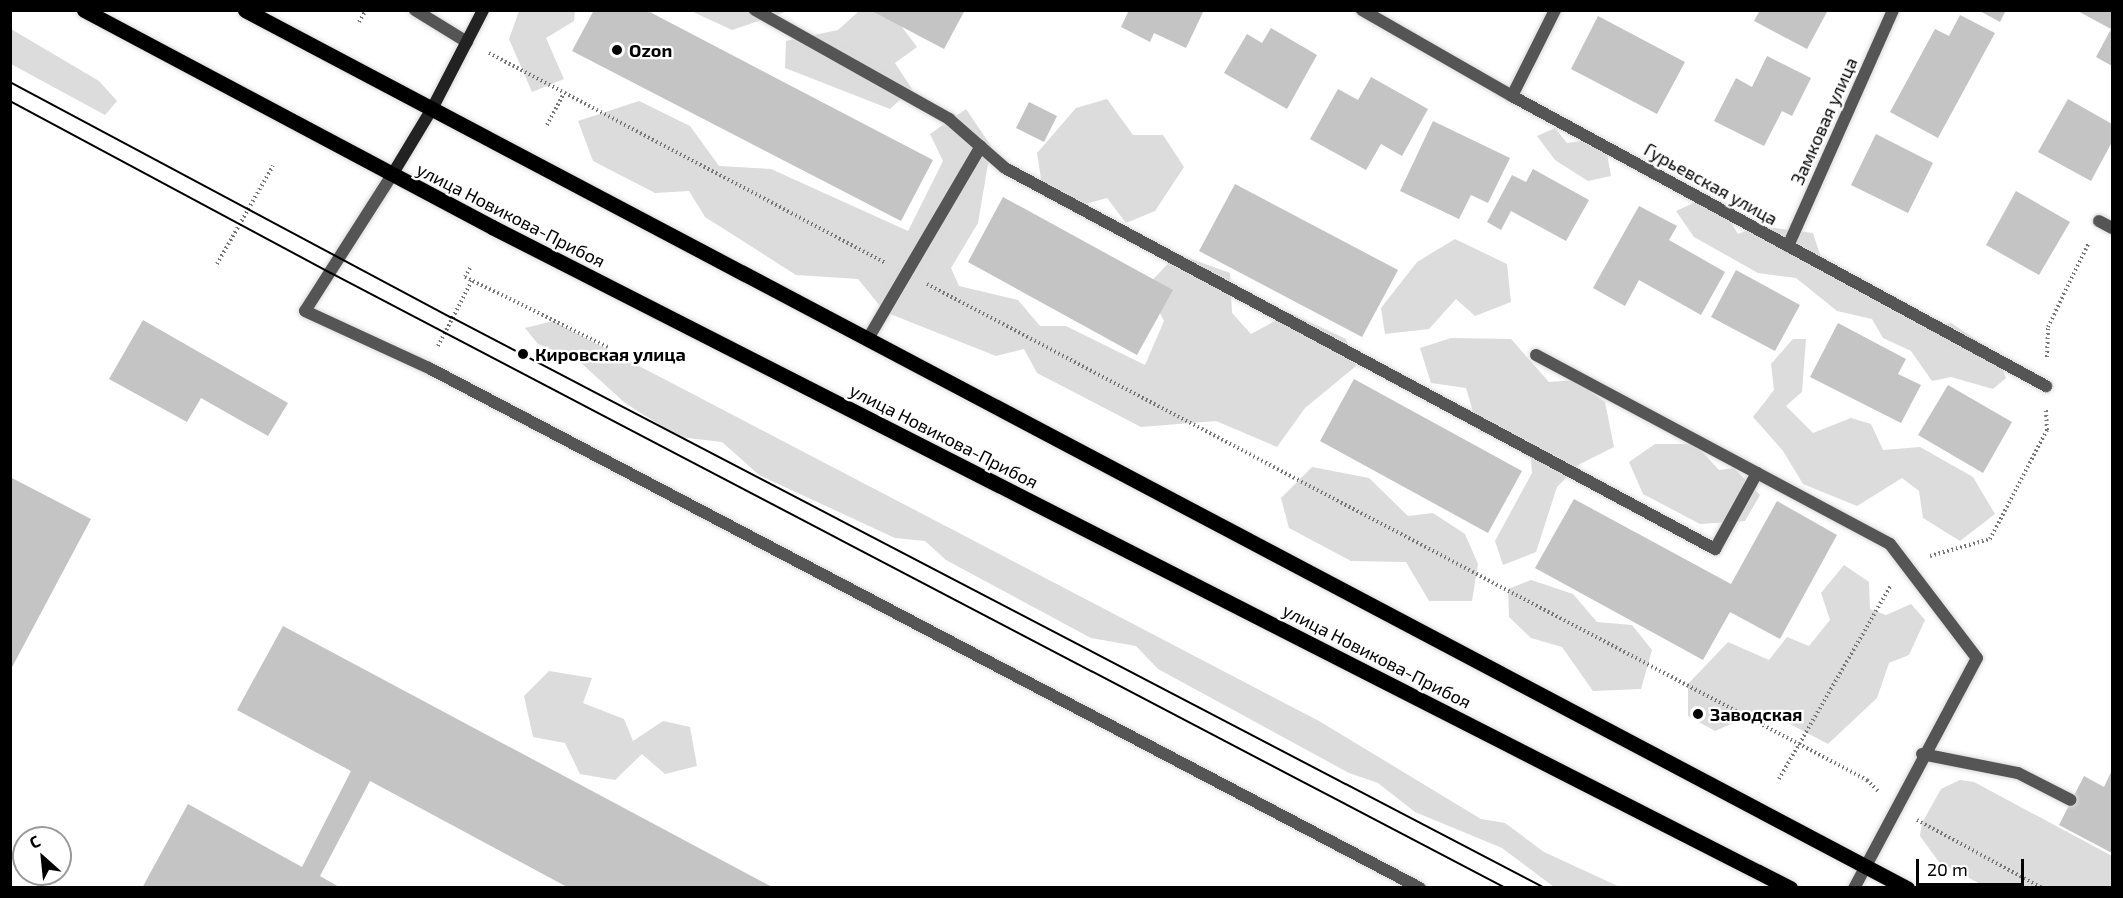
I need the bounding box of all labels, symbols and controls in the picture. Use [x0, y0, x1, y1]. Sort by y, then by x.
place label: Ozon [629, 39, 672, 61]
marker: Ozon [610, 43, 624, 57]
street label: Замковая улица [1786, 54, 1862, 188]
street label: Гурьевская улица [1640, 138, 1782, 230]
street label: улица Новикова-Прибоя [413, 158, 609, 272]
place label: Кировская улица [535, 343, 686, 365]
marker: Кировская улица [516, 347, 530, 361]
street label: улица Новикова-Прибоя [846, 379, 1042, 493]
street label: улица Новикова-Прибоя [1279, 599, 1475, 713]
place label: Заводская [1710, 703, 1802, 725]
marker: Заводская [1691, 707, 1705, 721]
north arrow [12, 826, 72, 886]
text: С [26, 831, 43, 852]
scale bar [1919, 847, 2027, 885]
text: 20 m [1927, 858, 1968, 880]

